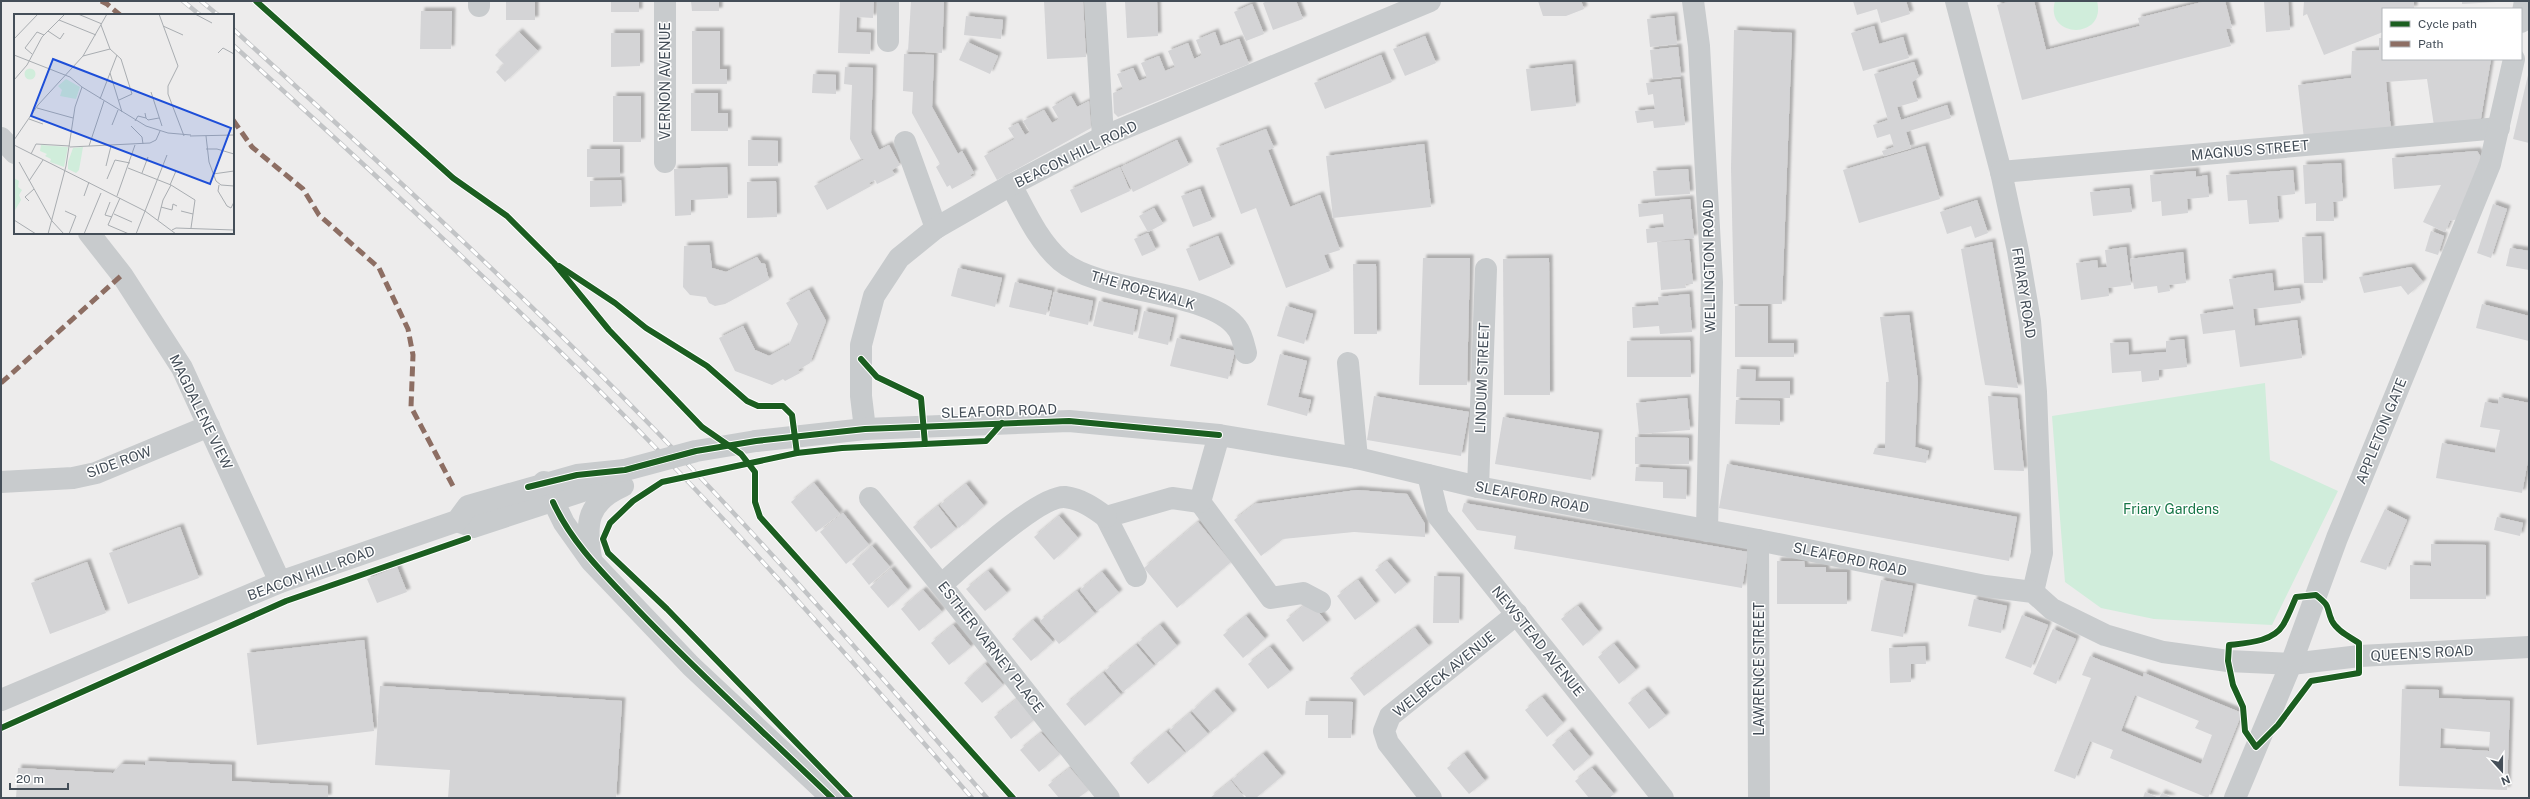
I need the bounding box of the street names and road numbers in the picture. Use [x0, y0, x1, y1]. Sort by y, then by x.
street label: VERNON AVENUE [657, 22, 673, 140]
street label: BEACON HILL ROAD [1012, 117, 1140, 191]
street label: MAGNUS STREET [2190, 137, 2310, 163]
street label: WELLINGTON ROAD [1700, 199, 1718, 333]
street label: FRIARY ROAD [2009, 247, 2039, 339]
street label: THE ROPEWALK [1089, 267, 1197, 313]
street label: LINDUM STREET [1472, 322, 1492, 434]
street label: MAGDALENE VIEW [166, 352, 236, 473]
street label: APPLETON GATE [2352, 376, 2410, 486]
street label: SLEAFORD ROAD [941, 401, 1057, 421]
street label: SIDE ROW [84, 443, 154, 481]
street label: SLEAFORD ROAD [1474, 478, 1590, 516]
street label: SLEAFORD ROAD [1792, 539, 1908, 579]
street label: BEACON HILL ROAD [245, 542, 377, 604]
street label: ESTHER VARNEY PLACE [935, 578, 1047, 716]
street label: NEWSTEAD AVENUE [1489, 583, 1587, 699]
street label: LAWRENCE STREET [1751, 602, 1767, 736]
street label: WELBECK AVENUE [1390, 628, 1498, 720]
street label: QUEEN'S ROAD [2370, 642, 2474, 664]

